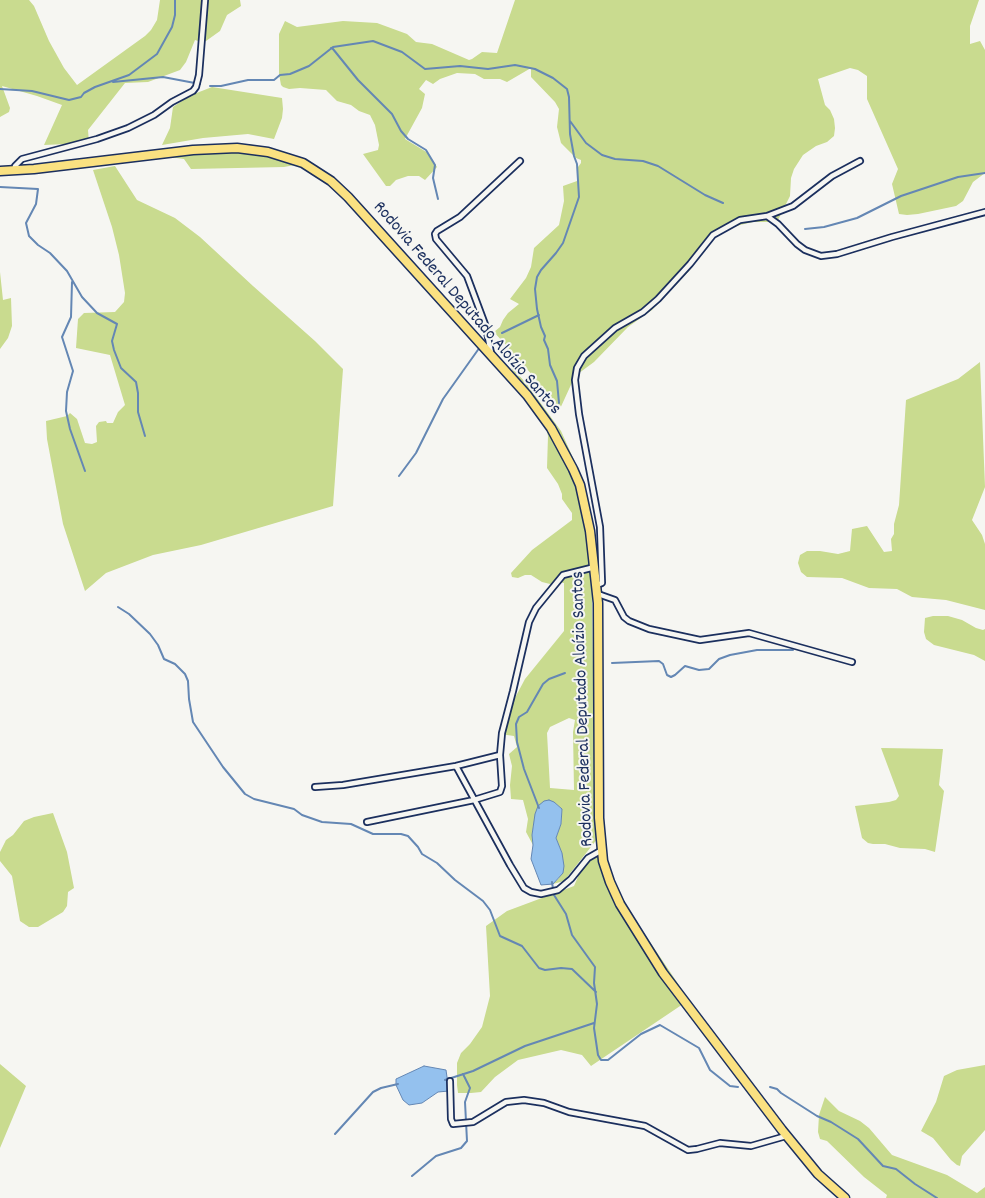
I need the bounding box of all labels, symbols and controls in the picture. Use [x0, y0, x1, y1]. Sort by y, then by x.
street label: Rodovia Federal Deputado Aloízio Santos [367, 198, 565, 420]
street label: Rodovia Federal Deputado Aloízio Santos [568, 571, 600, 847]

